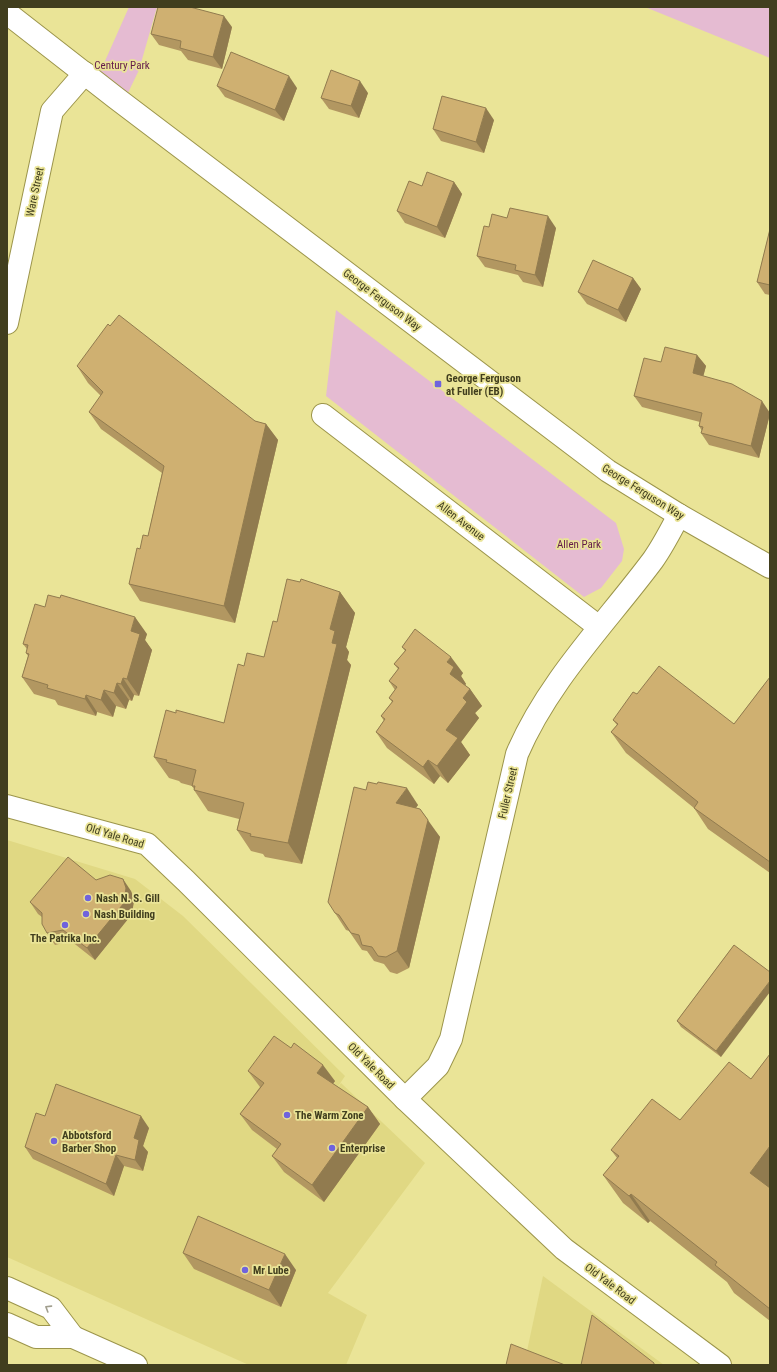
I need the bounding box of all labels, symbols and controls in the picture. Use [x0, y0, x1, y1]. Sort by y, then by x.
park label: Century Park [94, 59, 150, 72]
street label: Ware Street [23, 166, 47, 218]
street label: George Ferguson Way [340, 266, 424, 334]
place label: George Ferguson at Fuller (EB) [446, 372, 521, 398]
marker: George Ferguson at Fuller (EB) [433, 379, 443, 389]
street label: George Ferguson Way [600, 462, 687, 523]
street label: Allen Avenue [435, 499, 487, 543]
park label: Allen Park [557, 538, 601, 551]
street label: Fuller Street [496, 766, 520, 820]
street label: Old Yale Road [84, 821, 146, 851]
place label: Nash N. S. Gill [96, 892, 160, 905]
marker: Nash N. S. Gill [83, 893, 93, 903]
place label: Nash Building [94, 908, 155, 921]
marker: Nash Building [81, 909, 91, 919]
marker: The Patrika Inc. [60, 920, 70, 930]
place label: The Patrika Inc. [30, 932, 100, 945]
street label: Old Yale Road [345, 1040, 397, 1092]
place label: The Warm Zone [295, 1109, 364, 1122]
marker: The Warm Zone [282, 1110, 292, 1120]
place label: Abbotsford Barber Shop [62, 1129, 117, 1155]
marker: Abbotsford Barber Shop [49, 1136, 59, 1146]
place label: Enterprise [340, 1142, 385, 1155]
marker: Enterprise [327, 1143, 337, 1153]
street label: Old Yale Road [582, 1261, 638, 1307]
place label: Mr Lube [253, 1264, 289, 1277]
marker: Mr Lube [240, 1265, 250, 1275]
one-way arrow [45, 1305, 52, 1312]

